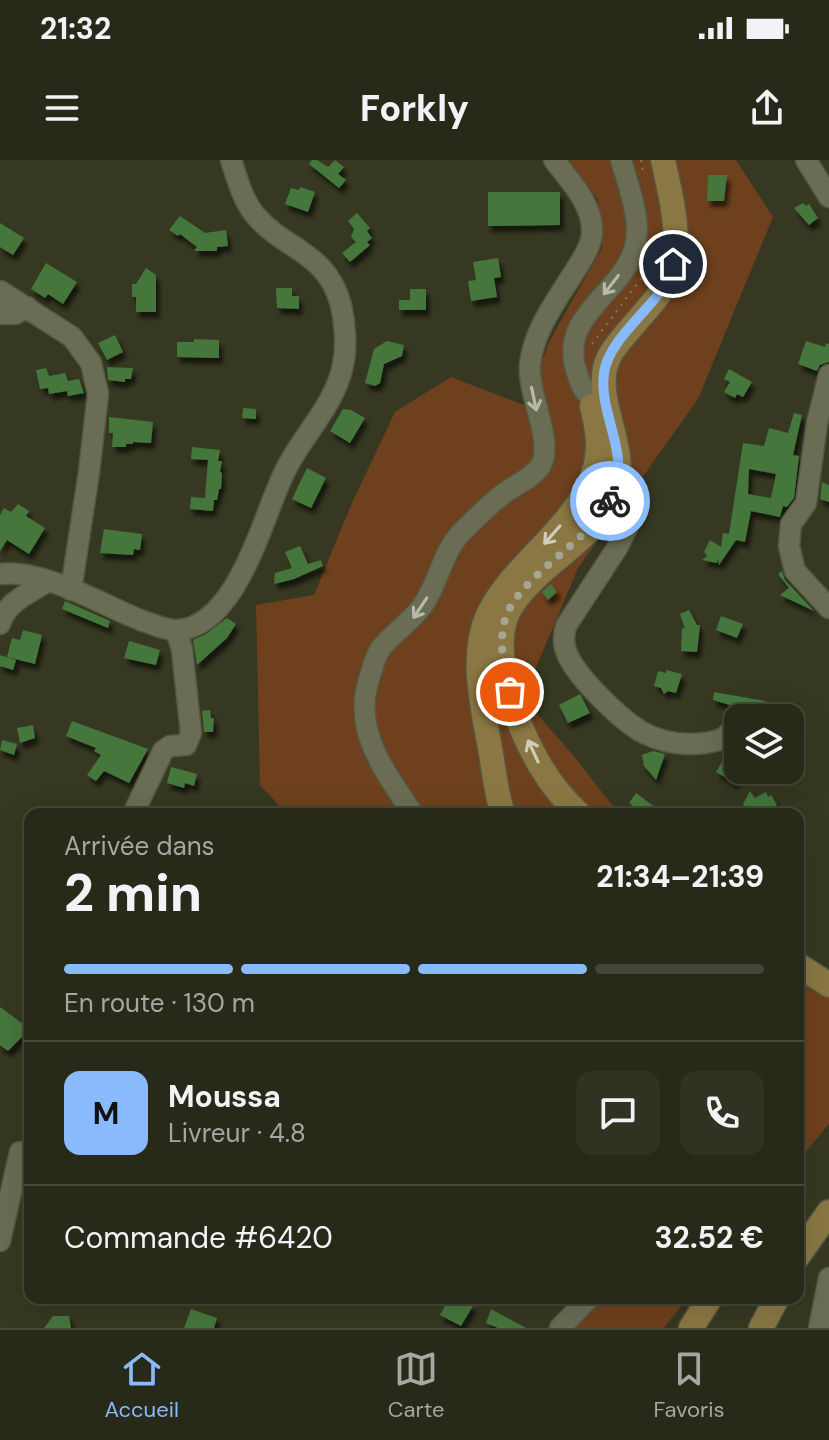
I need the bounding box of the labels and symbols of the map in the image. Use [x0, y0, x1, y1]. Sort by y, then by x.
pin [639, 230, 707, 298]
one-way arrow [602, 274, 619, 295]
one-way arrow [527, 385, 542, 411]
courier [570, 461, 650, 541]
one-way arrow [543, 524, 561, 544]
one-way arrow [411, 596, 428, 618]
pin [476, 658, 544, 726]
one-way arrow [525, 740, 540, 764]

